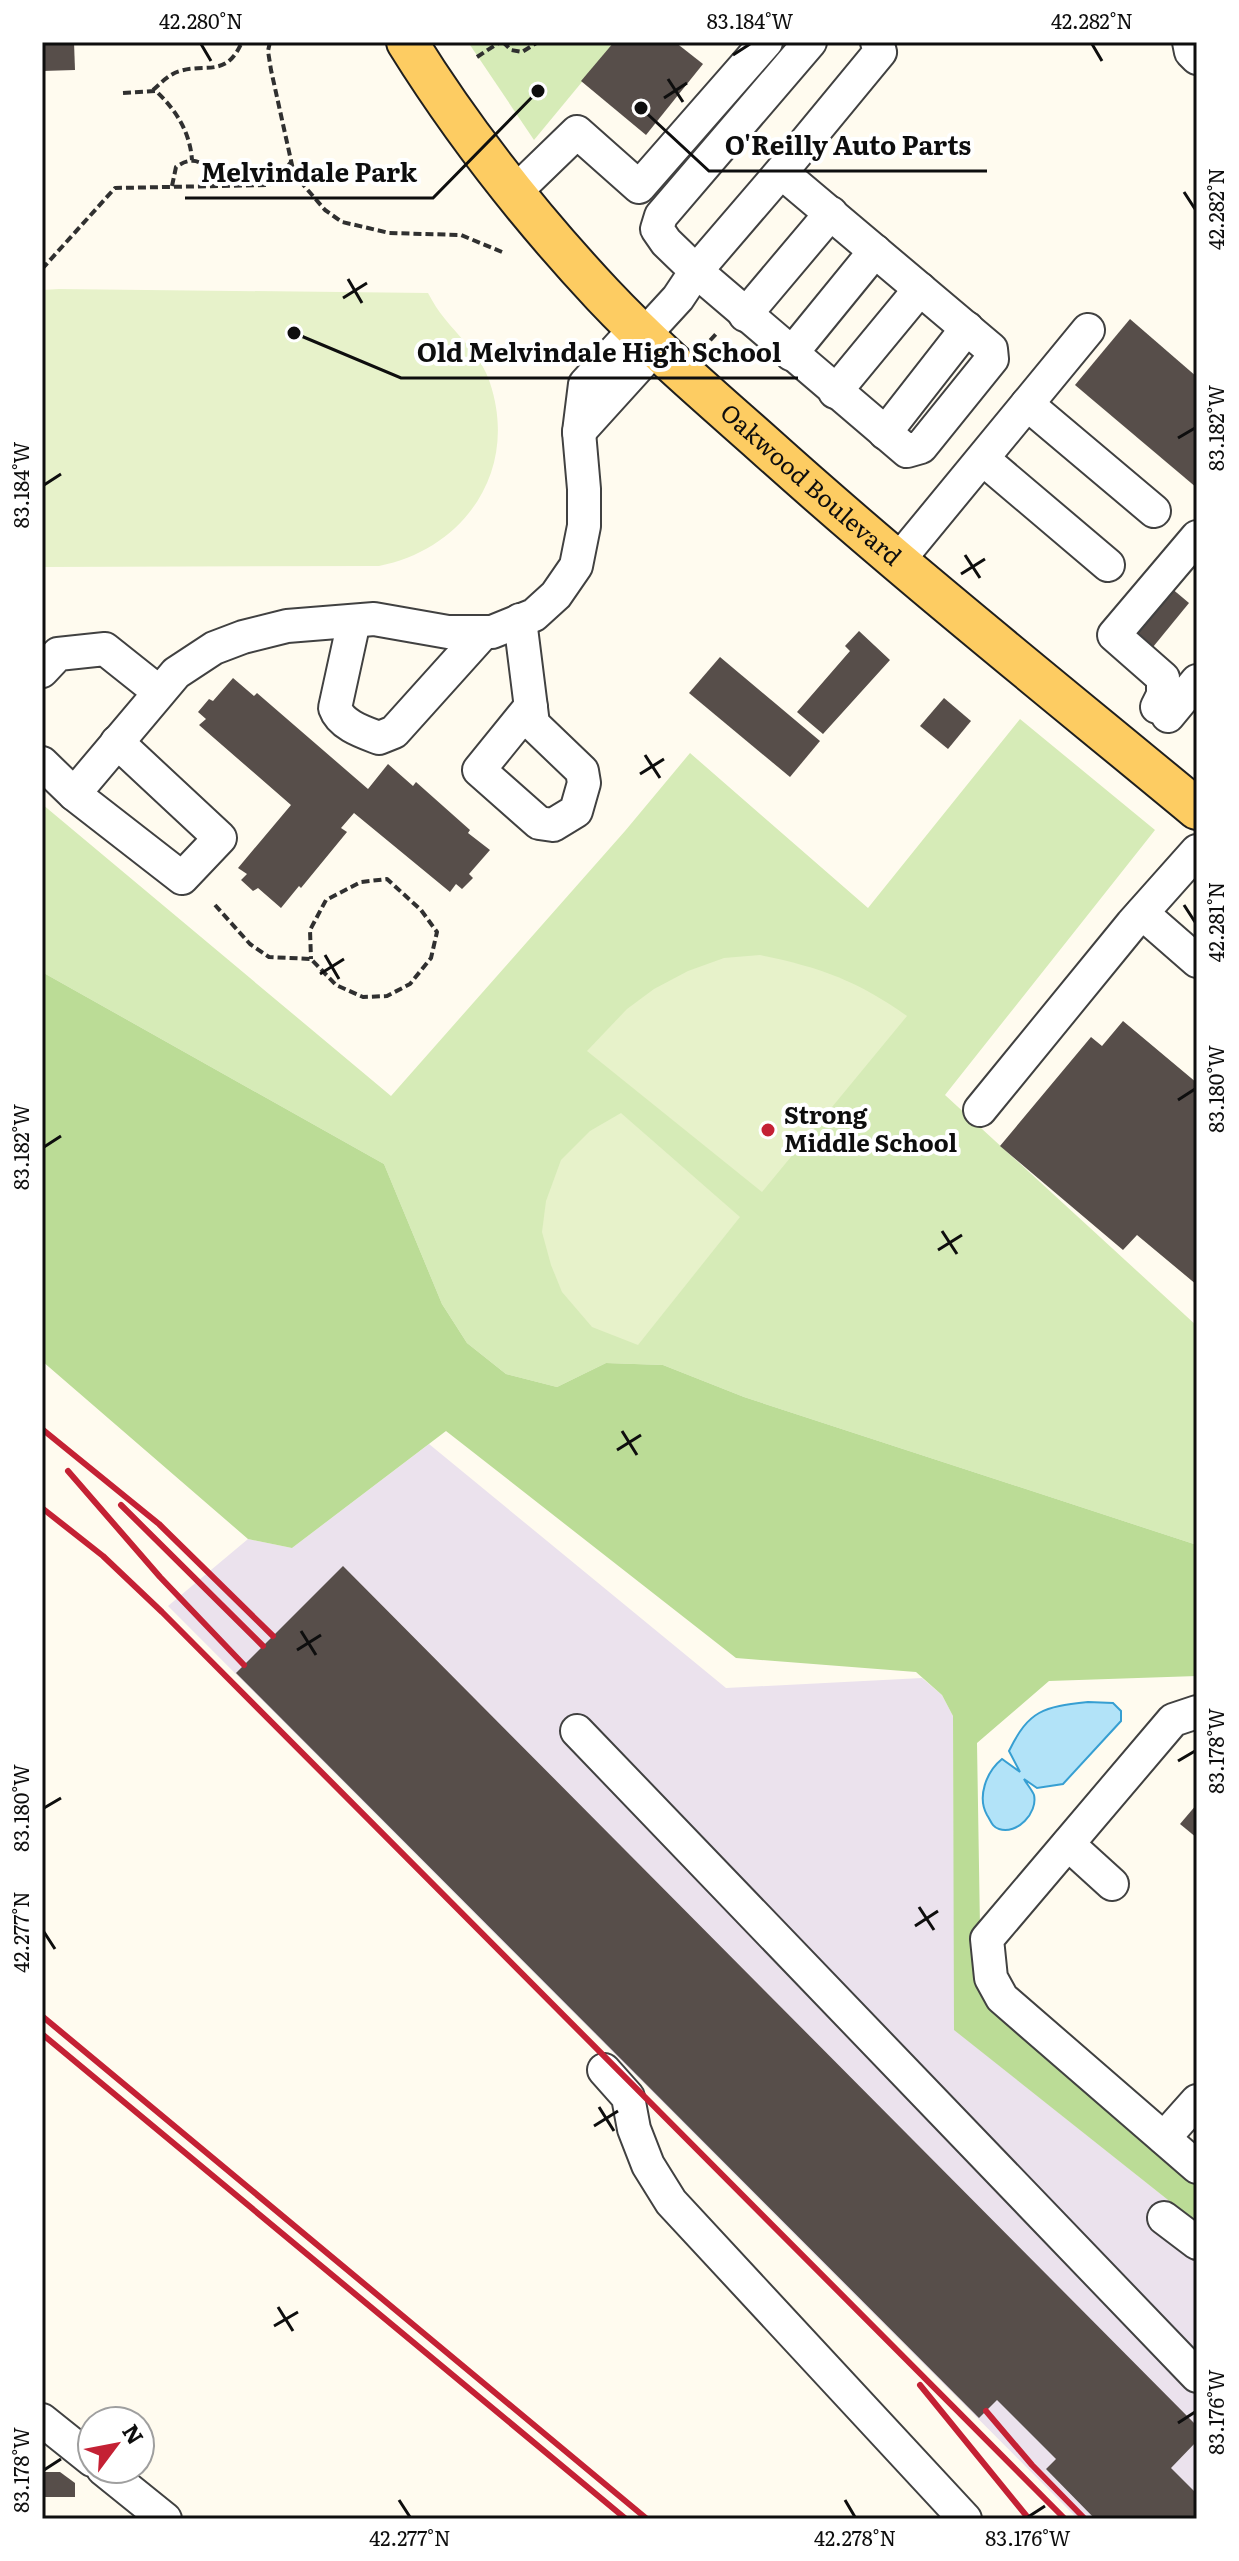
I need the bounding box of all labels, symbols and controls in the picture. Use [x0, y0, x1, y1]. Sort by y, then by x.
text: 42.280°N [159, 5, 243, 35]
text: 83.184°W [707, 5, 794, 35]
text: 42.282°N [1051, 5, 1133, 35]
callout: O'Reilly Auto Parts [709, 121, 987, 171]
text: O'Reilly Auto Parts [725, 124, 971, 163]
callout: Melvindale Park [185, 148, 433, 198]
text: Melvindale Park [201, 151, 418, 190]
text: 42.282°N [1200, 168, 1230, 250]
callout: Old Melvindale High School [401, 328, 798, 378]
text: Old Melvindale High School [417, 331, 781, 370]
text: 83.182°W [1200, 385, 1230, 471]
street label: Oakwood Boulevard [714, 394, 911, 573]
text: 83.184°W [5, 441, 35, 528]
text: 42.281°N [1200, 882, 1230, 962]
text: 83.180°W [1200, 1045, 1230, 1133]
place label: Strong Middle School [784, 1096, 958, 1159]
text: 83.182°W [5, 1104, 35, 1190]
marker: Strong Middle School [759, 1121, 777, 1139]
text: 83.178°W [1200, 1708, 1230, 1794]
text: 83.180°W [5, 1764, 35, 1852]
text: 42.277°N [5, 1891, 35, 1973]
text: 83.176°W [1200, 2369, 1230, 2455]
north arrow [76, 2405, 156, 2485]
text: N [115, 2417, 153, 2450]
text: 83.178°W [5, 2427, 35, 2513]
text: 42.277°N [369, 2522, 451, 2552]
text: 42.278°N [814, 2522, 896, 2552]
text: 83.176°W [985, 2522, 1071, 2552]

